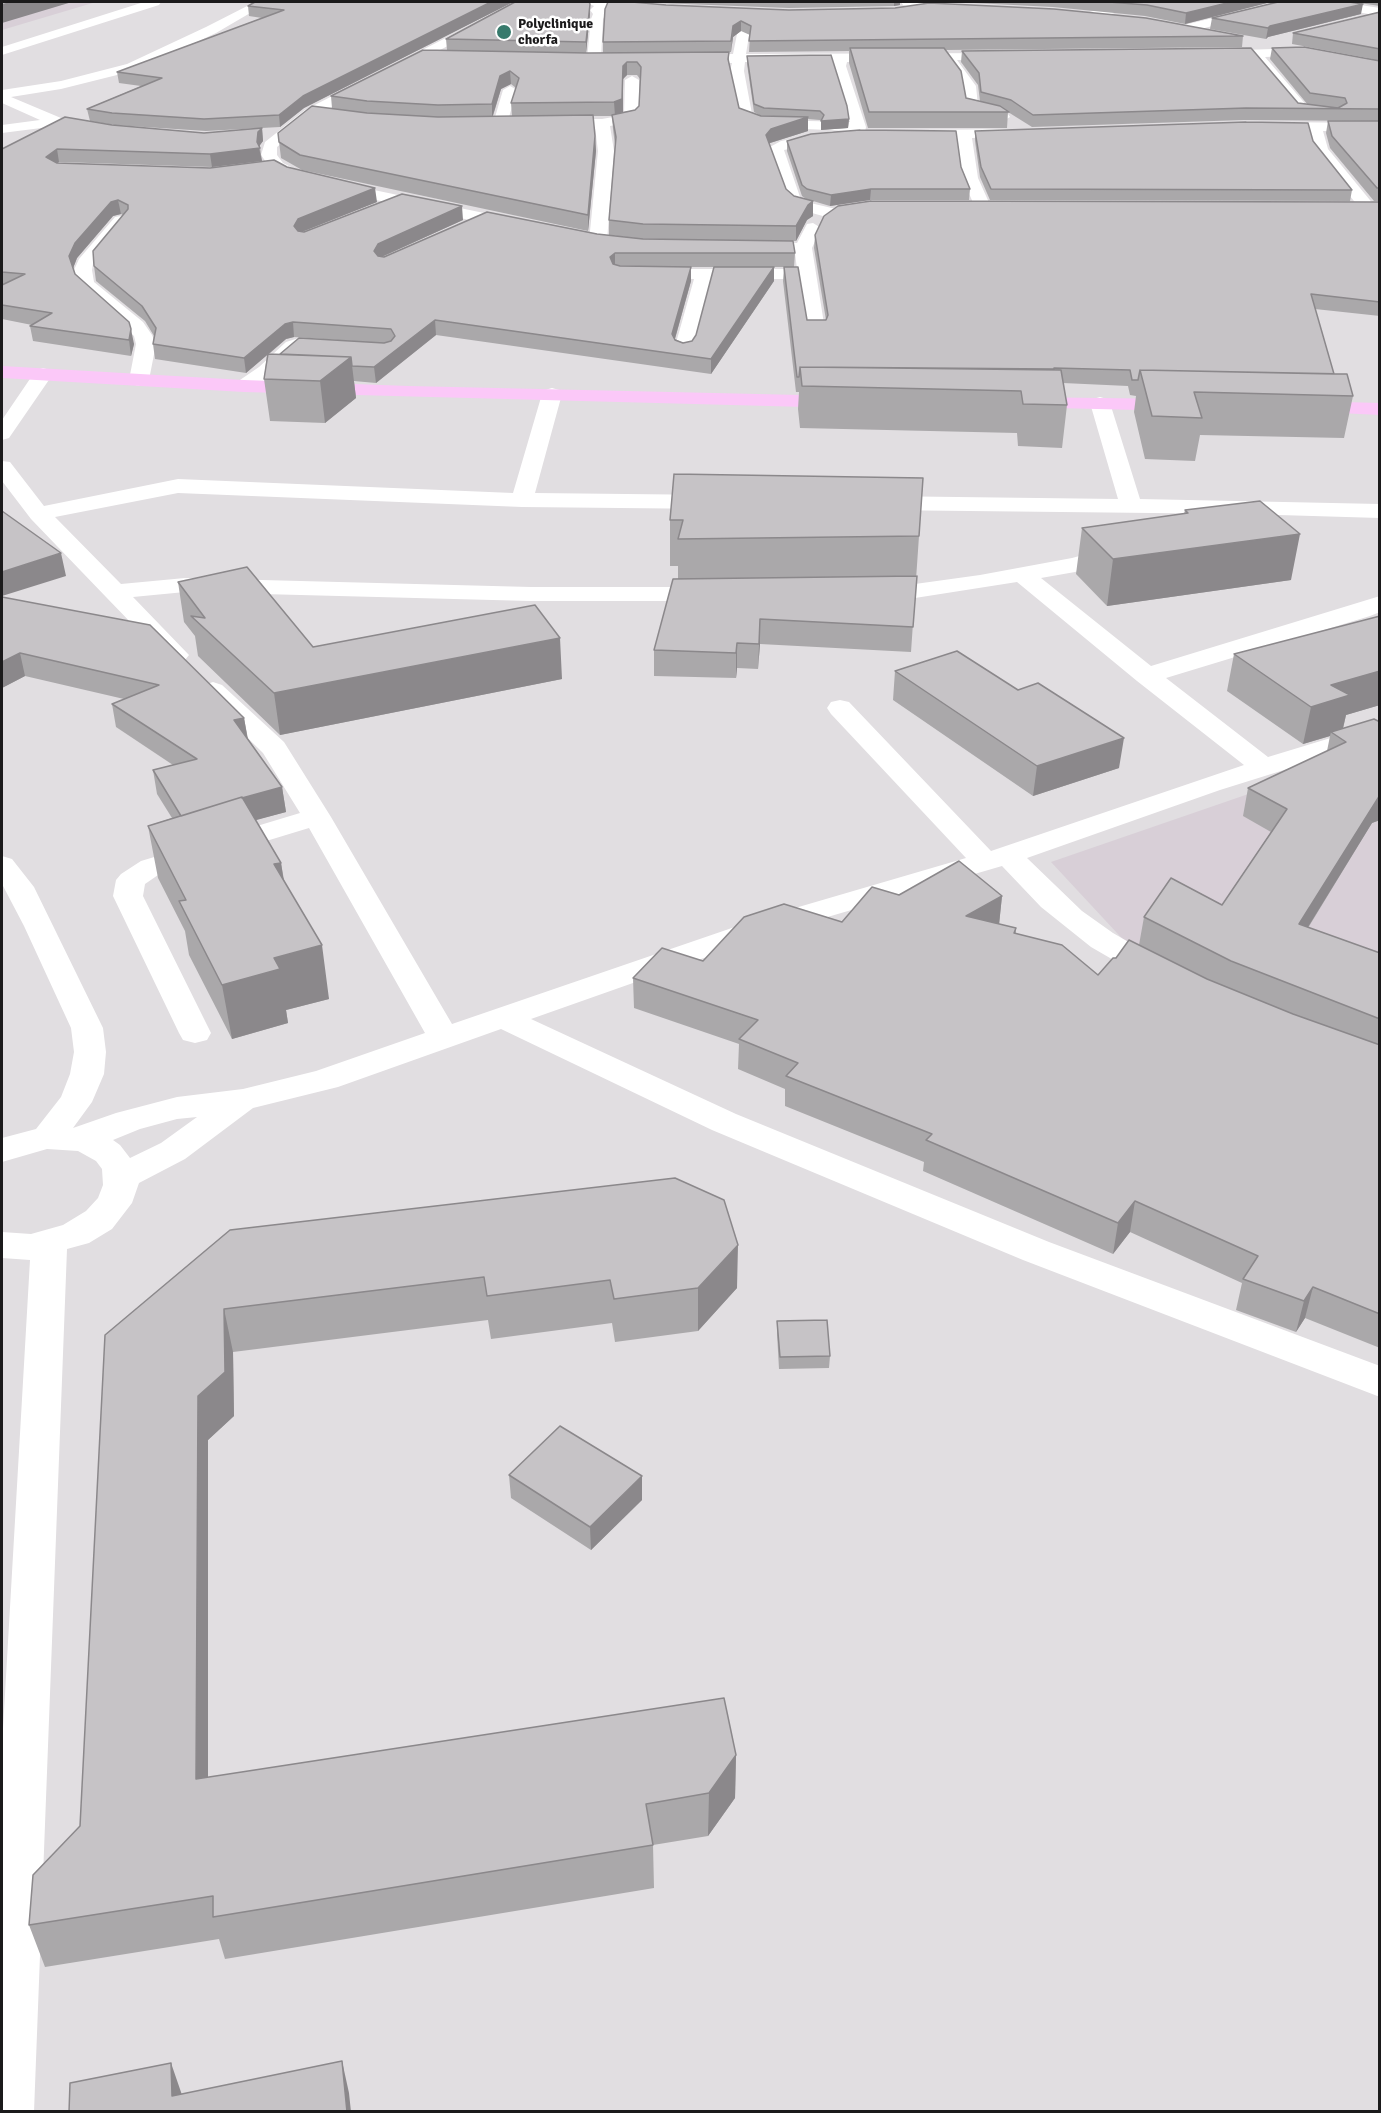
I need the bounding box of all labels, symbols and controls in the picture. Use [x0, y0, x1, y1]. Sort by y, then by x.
place label: Polyclinique chorfa [518, 16, 593, 48]
marker: Polyclinique chorfa [495, 23, 513, 41]

